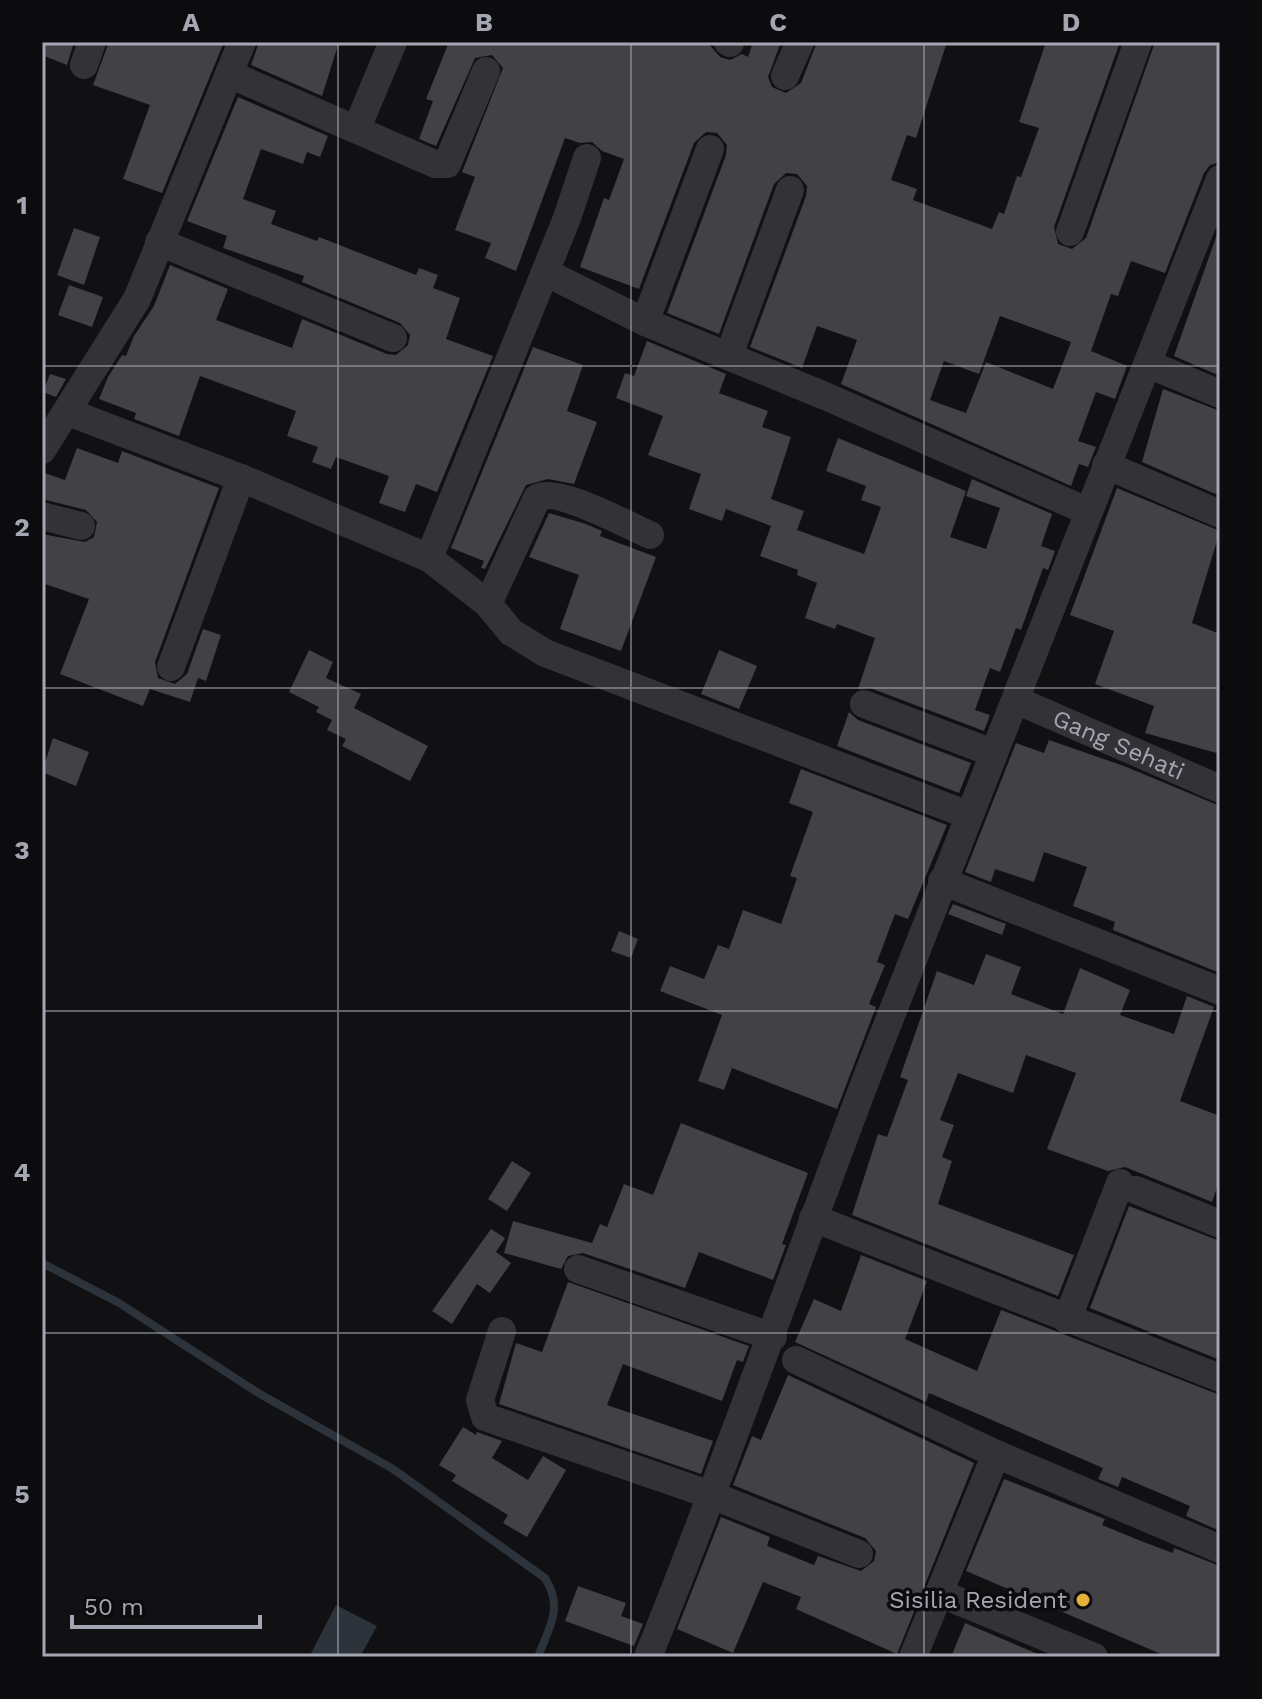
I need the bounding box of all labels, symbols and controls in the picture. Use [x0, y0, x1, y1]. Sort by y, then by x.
text: A [182, 7, 200, 37]
text: B [475, 7, 493, 37]
text: C [769, 7, 787, 37]
text: D [1062, 7, 1080, 37]
text: 1 [16, 190, 28, 220]
text: 2 [14, 512, 30, 542]
street label: Gang Sehati [1049, 704, 1189, 786]
text: 3 [14, 835, 30, 865]
text: 4 [14, 1157, 31, 1187]
text: 5 [14, 1479, 30, 1509]
scale bar [72, 1579, 260, 1629]
place label: Sisilia Resident [889, 1586, 1067, 1614]
marker: Sisilia Resident [1074, 1591, 1092, 1609]
text: 50 m [84, 1593, 144, 1621]

